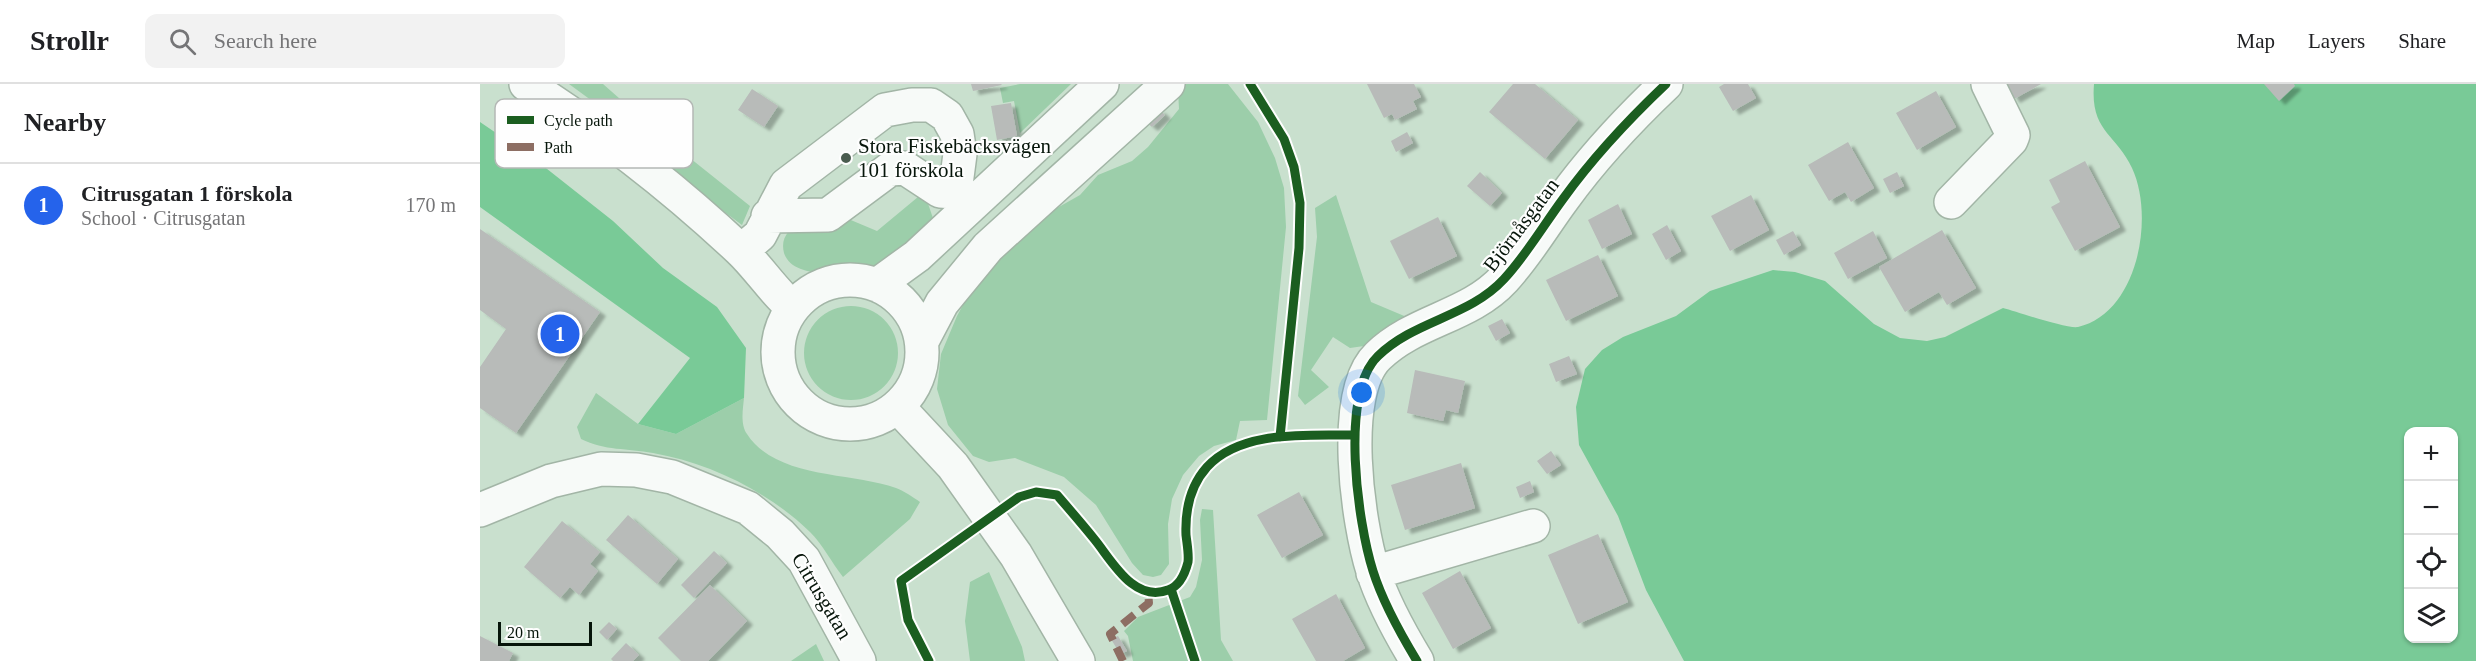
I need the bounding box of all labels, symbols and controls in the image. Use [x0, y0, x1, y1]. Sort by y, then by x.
search box [145, 14, 565, 68]
text: Strollr [30, 25, 109, 56]
icon: search [166, 25, 199, 58]
text: Search here [214, 28, 317, 53]
text: Map [2237, 29, 2275, 53]
text: Layers [2308, 29, 2365, 53]
text: Share [2398, 29, 2446, 53]
legend [495, 99, 693, 168]
text: Nearby [24, 108, 106, 137]
text: Cycle path [544, 112, 613, 130]
place label: Stora Fiskebäcksvägen 101 förskola [858, 134, 1052, 182]
text: Path [544, 139, 572, 156]
marker: Stora Fiskebäcksvägen 101 förskola [839, 151, 853, 165]
street label: Björnåsgatan [1478, 173, 1564, 276]
text: Citrusgatan 1 förskola [81, 181, 292, 206]
text: 1 [39, 194, 49, 216]
text: 170 m [405, 194, 456, 216]
text: School · Citrusgatan [81, 207, 245, 229]
pin: 1 [540, 312, 580, 356]
your location [1347, 378, 1376, 407]
map controls [2404, 427, 2458, 643]
button: + [2404, 427, 2458, 481]
button: − [2404, 481, 2458, 535]
button: locate [2404, 535, 2458, 589]
street label: Citrusgatan [787, 548, 857, 644]
button: layers [2404, 589, 2458, 643]
scale bar [498, 619, 592, 646]
text: 20 m [507, 624, 539, 641]

